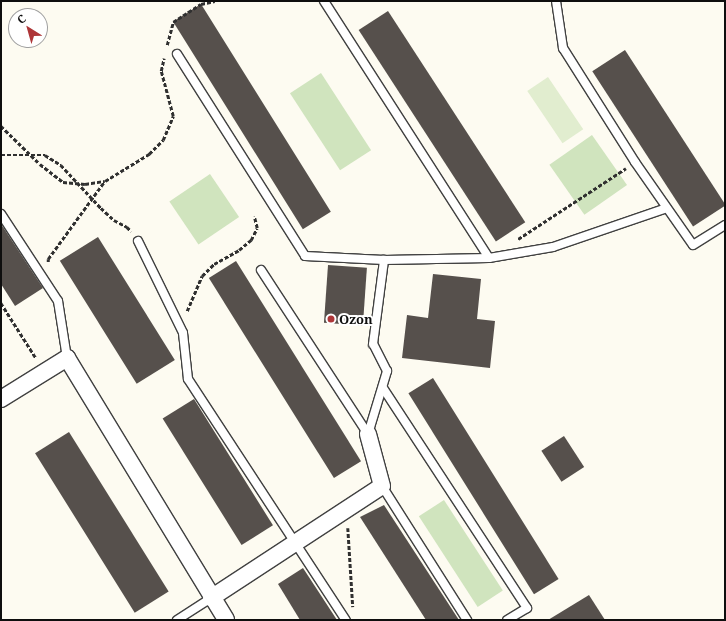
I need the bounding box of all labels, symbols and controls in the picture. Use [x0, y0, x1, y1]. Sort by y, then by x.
north arrow [8, 8, 48, 48]
text: С [14, 11, 28, 27]
place label: Ozon [339, 311, 373, 327]
marker: Ozon [326, 314, 336, 324]

